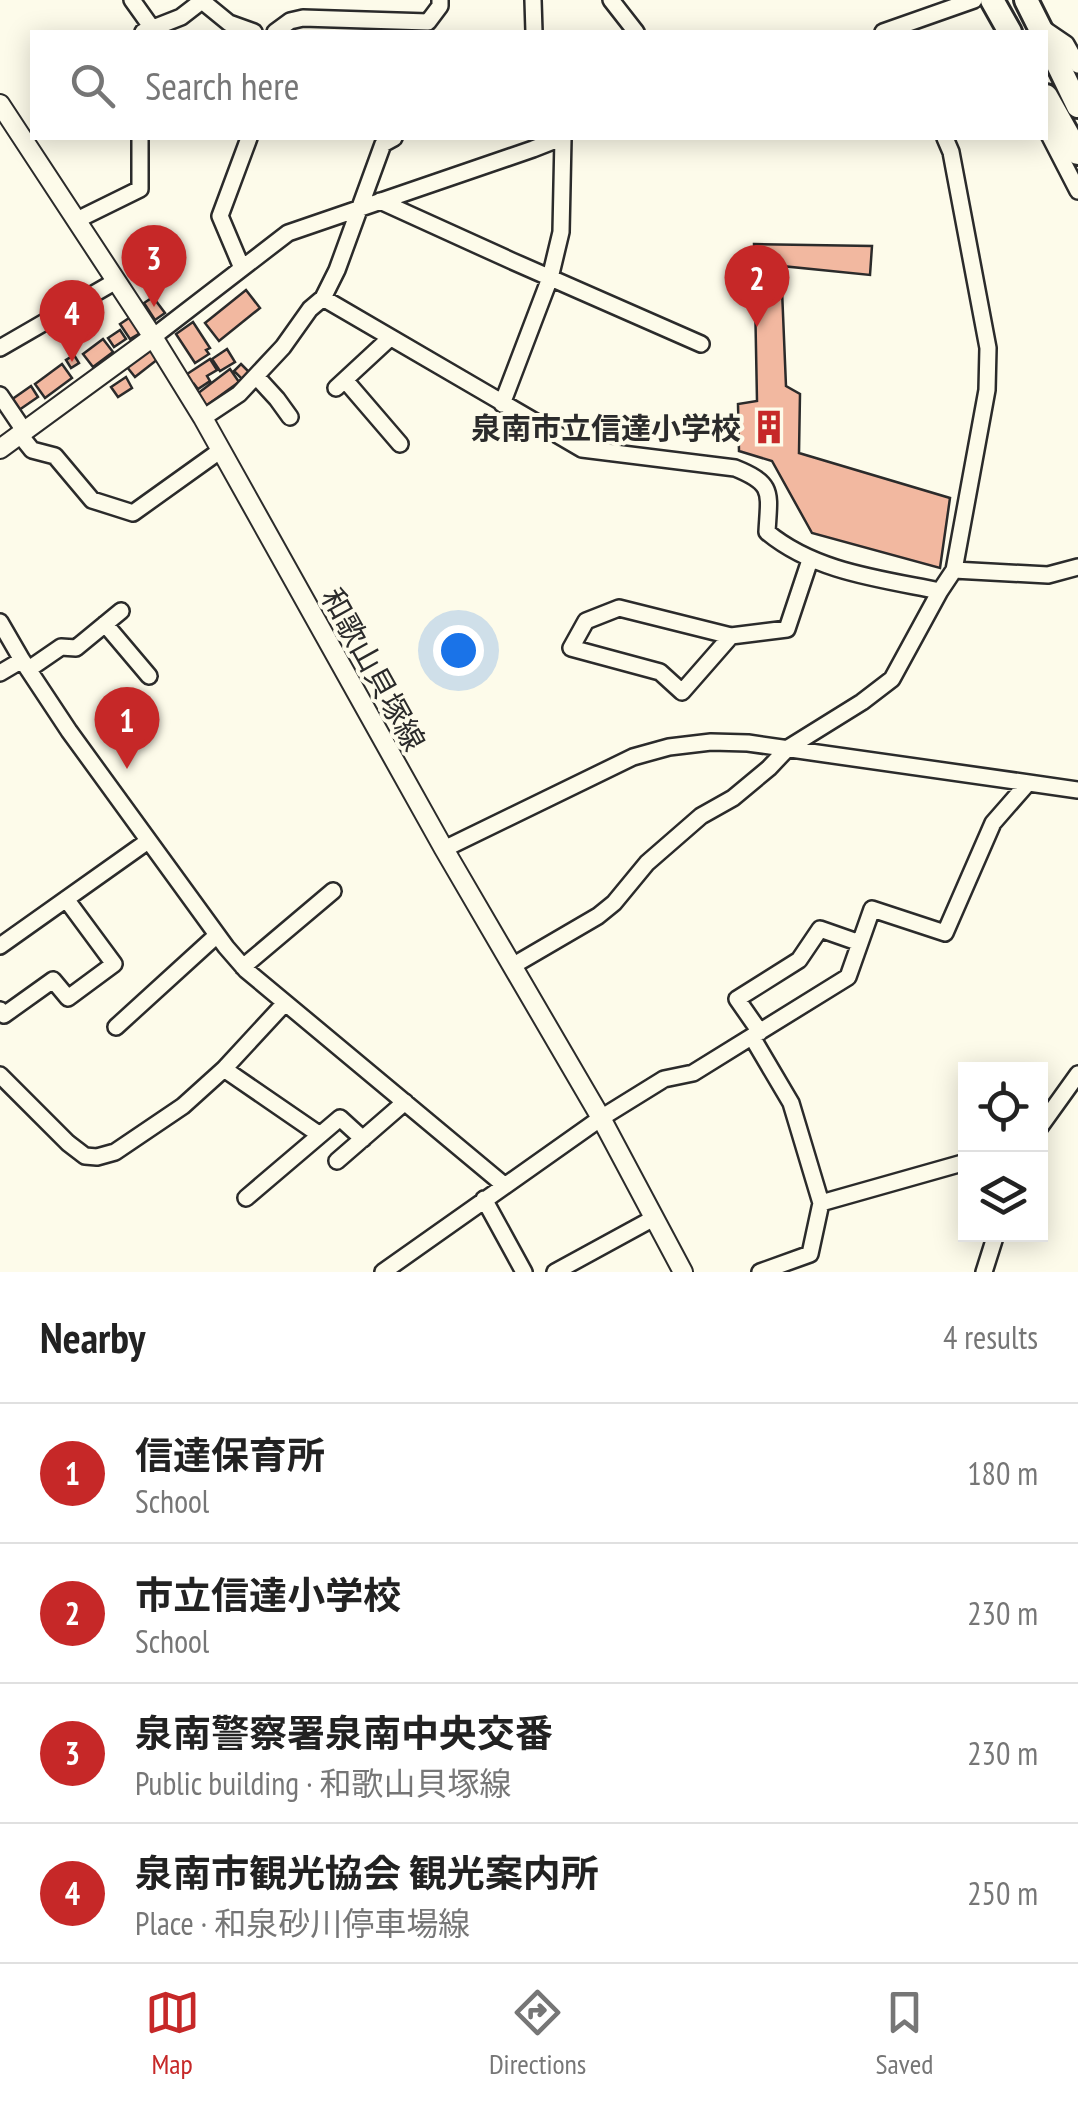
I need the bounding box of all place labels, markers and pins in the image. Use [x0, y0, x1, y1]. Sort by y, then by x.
pin: 3 [122, 224, 186, 307]
pin: 2 [724, 245, 790, 327]
pin: 4 [40, 280, 104, 362]
place label: 泉南市立信達小学校 [471, 408, 741, 447]
building icon: 泉南市立信達小学校 [750, 408, 788, 446]
pin: 1 [94, 686, 160, 769]

